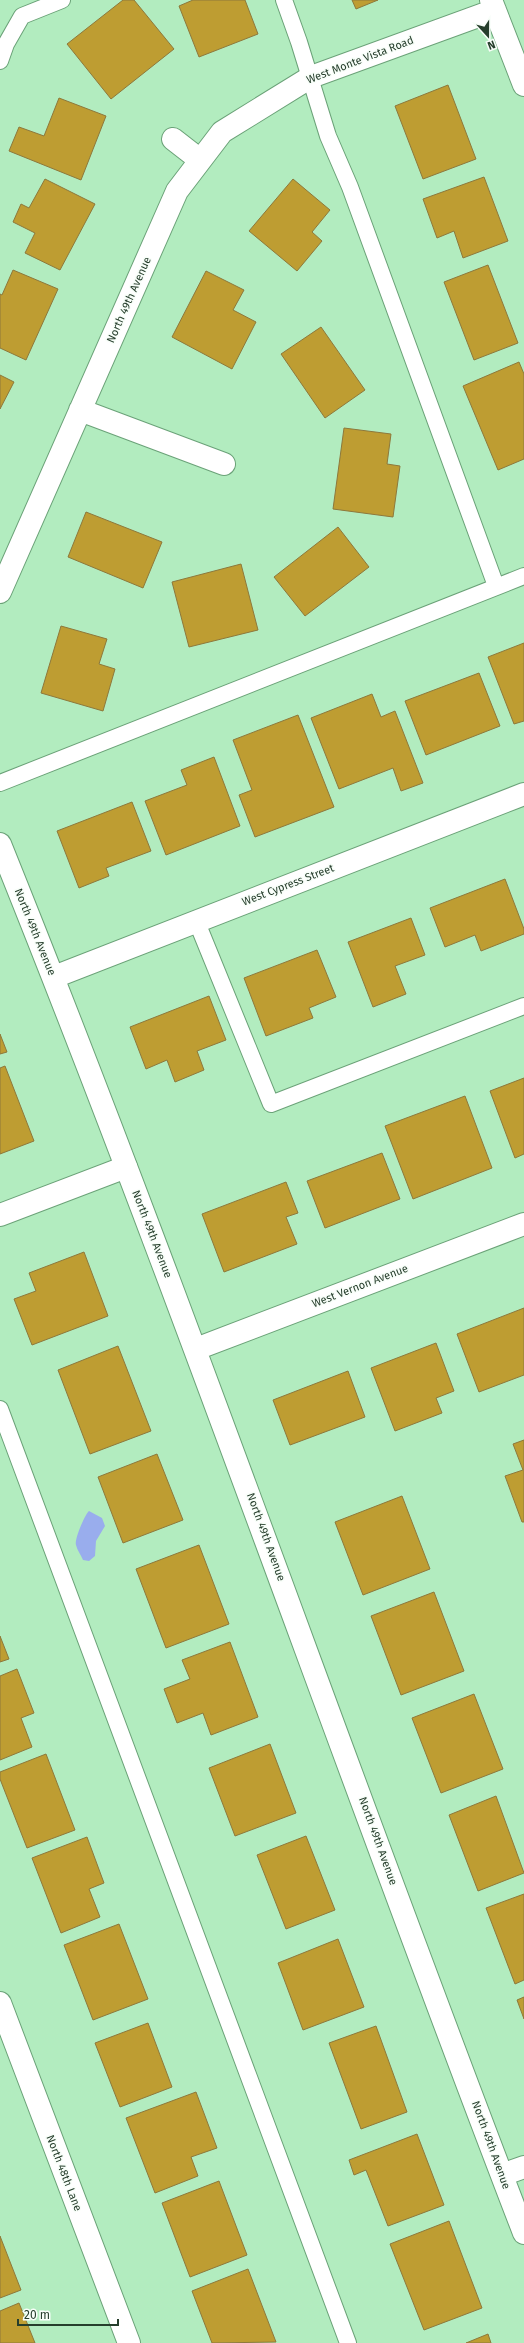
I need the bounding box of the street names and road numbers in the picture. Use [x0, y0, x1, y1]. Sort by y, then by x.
street label: West Monte Vista Road [305, 34, 415, 86]
street label: North 49th Avenue [104, 255, 154, 345]
street label: West Cypress Street [240, 861, 336, 909]
street label: North 49th Avenue [12, 887, 58, 977]
street label: North 49th Avenue [129, 1188, 175, 1280]
street label: West Vernon Avenue [310, 1262, 410, 1310]
street label: North 49th Avenue [244, 1491, 288, 1583]
street label: North 49th Avenue [356, 1795, 400, 1887]
street label: North 49th Avenue [469, 2099, 513, 2191]
street label: North 48th Lane [43, 2133, 85, 2213]

